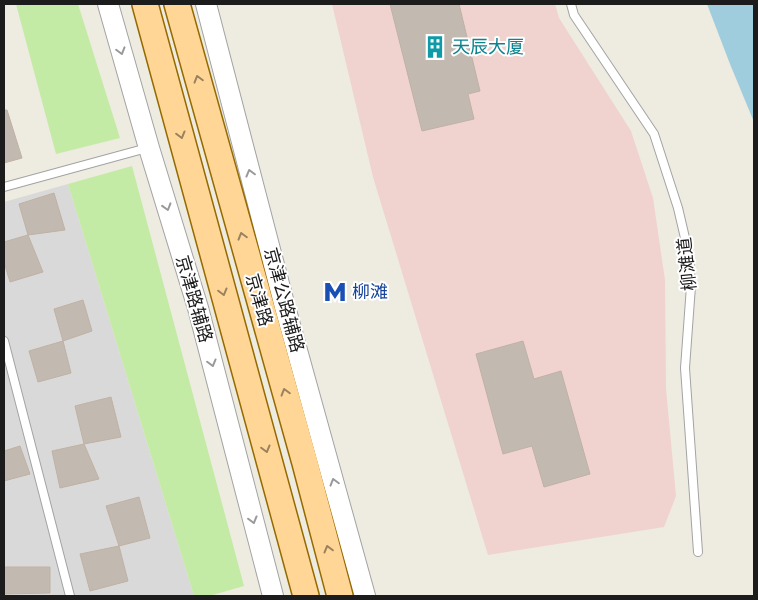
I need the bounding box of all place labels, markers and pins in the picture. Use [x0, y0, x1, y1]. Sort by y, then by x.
building icon: 天辰大厦 [422, 34, 448, 60]
place label: 天辰大厦 [452, 35, 524, 57]
metro station icon: 柳滩 [322, 279, 348, 305]
place label: 柳滩 [352, 280, 388, 302]

